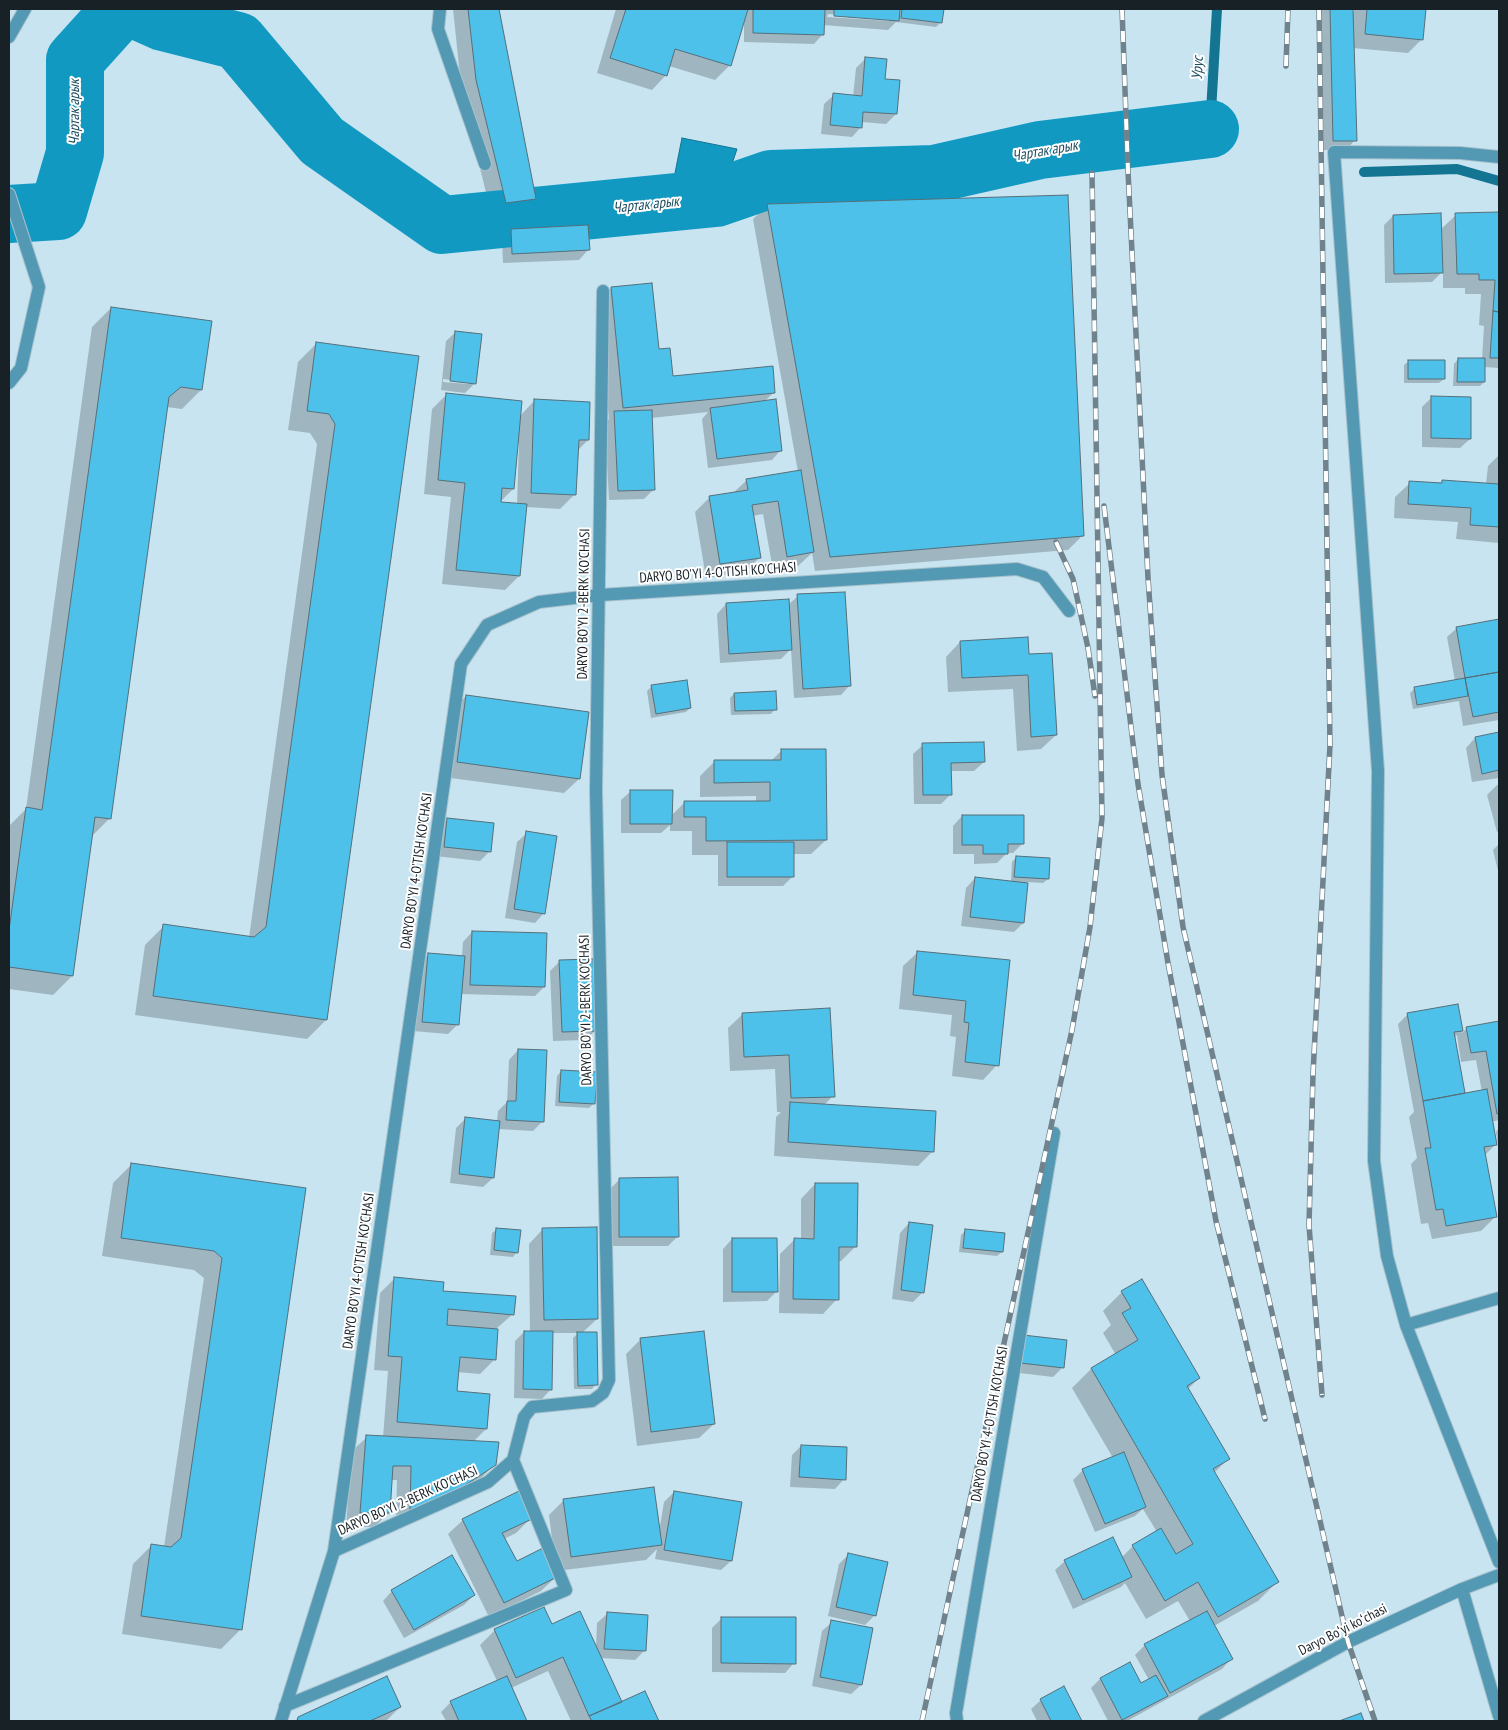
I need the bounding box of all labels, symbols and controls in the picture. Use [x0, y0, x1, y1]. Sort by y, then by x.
water label: Урус [1188, 56, 1208, 80]
water label: Чартак арык [66, 79, 84, 145]
water label: Чартак арык [1011, 136, 1079, 166]
water label: Чартак арык [612, 193, 680, 217]
street label: DARYO BO'YI 2-BERK KO'CHASI [574, 528, 594, 680]
street label: DARYO BO'YI 4-O'TISH KO'CHASI [639, 559, 797, 587]
street label: DARYO BO'YI 4-O'TISH KO'CHASI [398, 792, 436, 950]
street label: DARYO BO'YI 2-BERK KO'CHASI [576, 934, 596, 1086]
street label: DARYO BO'YI 4-O'TISH KO'CHASI [340, 1192, 378, 1350]
street label: DARYO BO'YI 4-O'TISH KO'CHASI [968, 1345, 1012, 1503]
street label: DARYO BO'YI 2-BERK KO'CHASI [336, 1463, 480, 1539]
street label: Daryo Boʻyi koʻchasi [1296, 1600, 1390, 1660]

